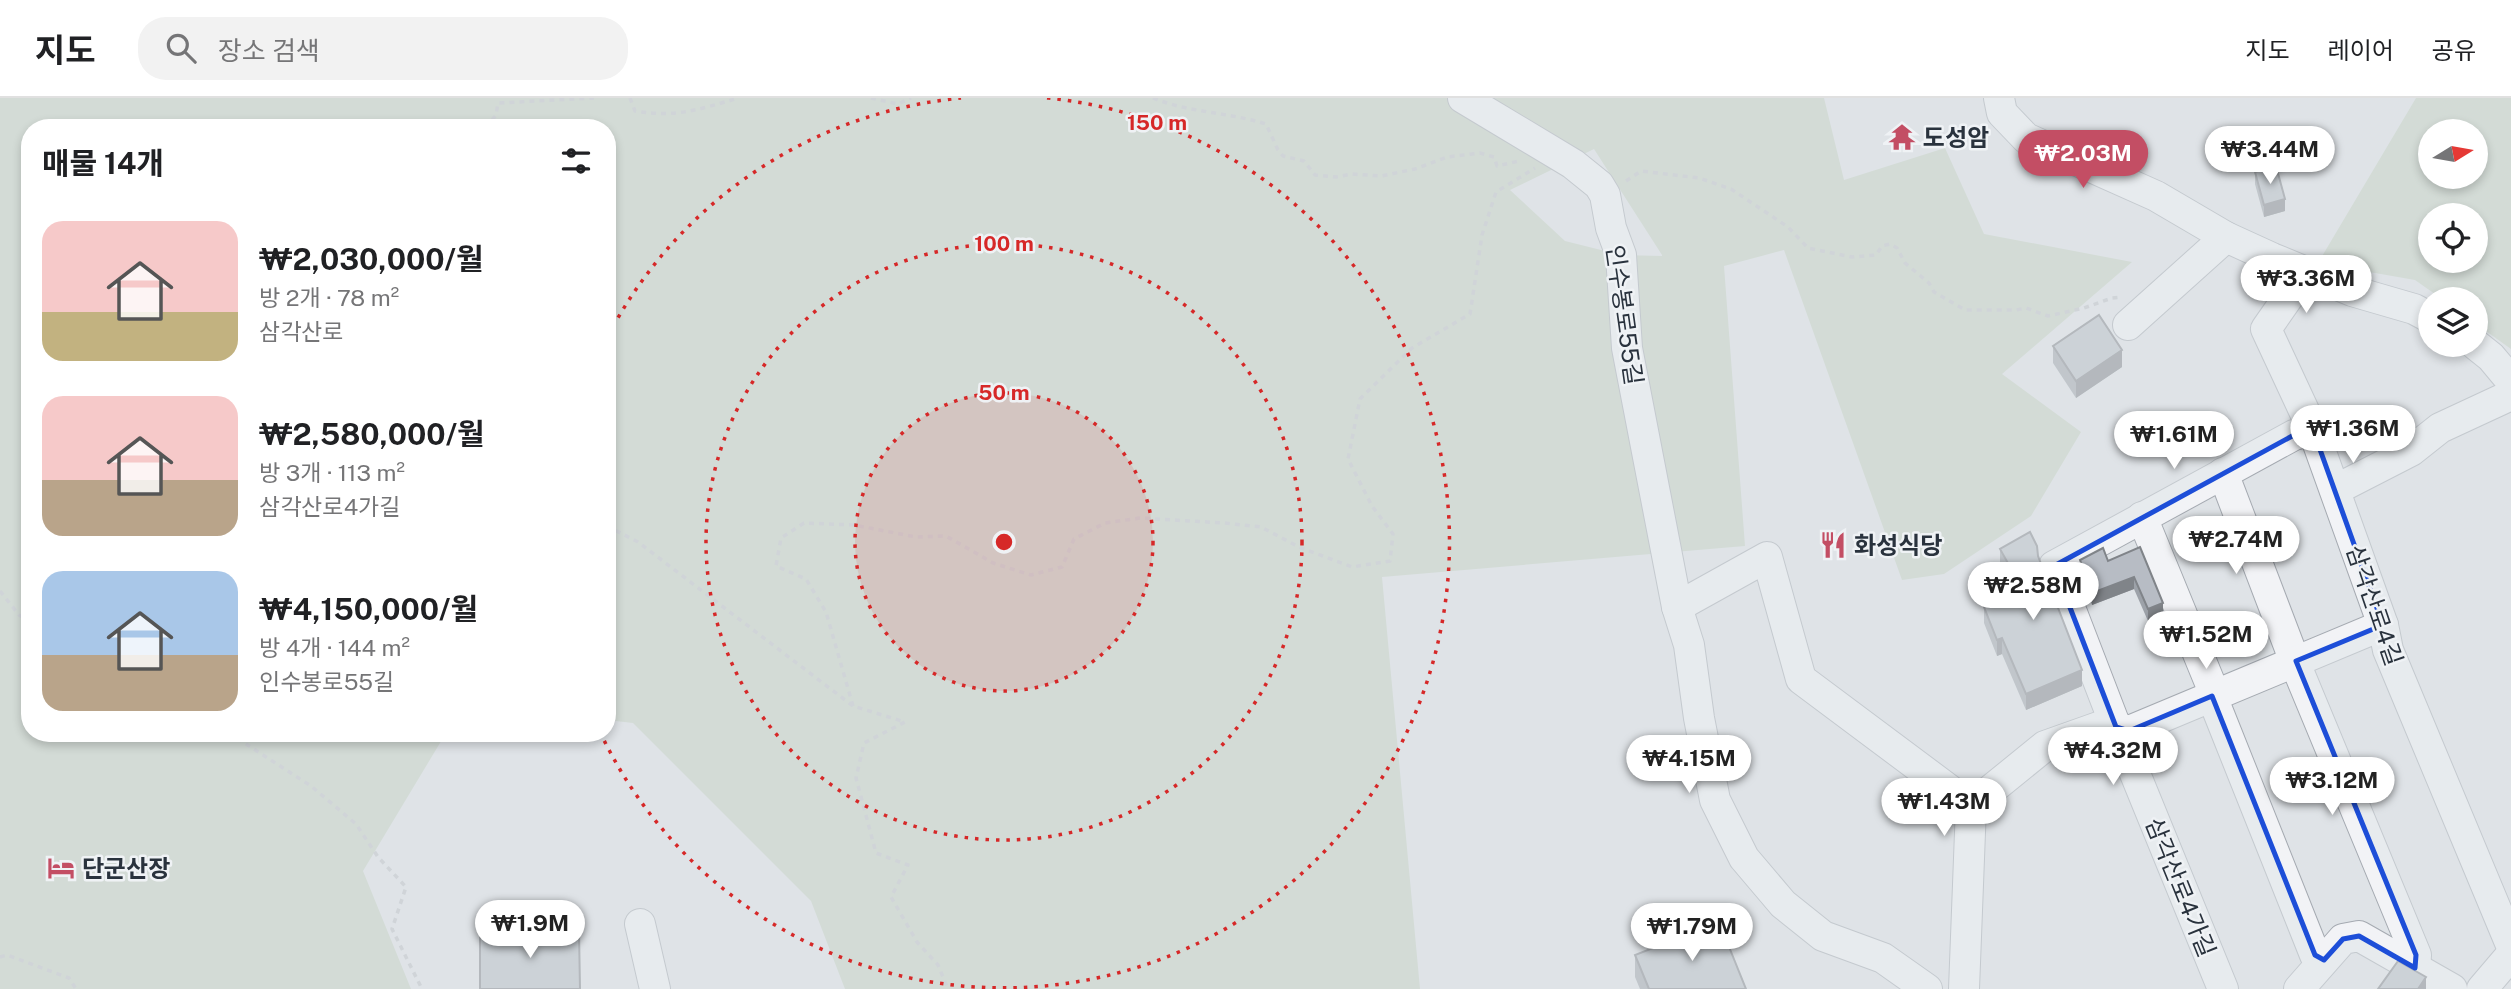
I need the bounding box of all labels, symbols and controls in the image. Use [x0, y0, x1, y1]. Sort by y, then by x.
search box [138, 17, 628, 80]
icon: search [162, 29, 200, 67]
text: 지도 [35, 31, 96, 69]
text: 장소 검색 [218, 35, 320, 66]
text: 지도 [2245, 36, 2290, 64]
text: 레이어 [2328, 36, 2394, 64]
text: 공유 [2432, 36, 2476, 64]
text: 150 m [1127, 110, 1187, 135]
north arrow [2418, 119, 2488, 189]
map controls [2418, 119, 2488, 357]
temple icon: 도성암 [1887, 122, 1917, 152]
place label: 도성암 [1923, 123, 1989, 151]
pin: ₩3.44M [2213, 126, 2327, 186]
pin: ₩2.03M [2026, 130, 2140, 190]
text: ₩3.44M [2221, 135, 2319, 162]
text: ₩2.03M [2034, 139, 2132, 166]
icon: filters [557, 142, 595, 180]
text: 매물 14개 [42, 145, 164, 181]
button: locate [2418, 203, 2488, 273]
text: 100 m [974, 231, 1034, 256]
text: ₩2,030,000/월 [259, 241, 484, 277]
street label: 인수봉로55길 [1601, 243, 1649, 387]
icon: home [98, 249, 182, 333]
pin: ₩3.36M [2249, 256, 2363, 315]
text: ₩3.36M [2257, 264, 2355, 291]
text: 방 2개 · 78 m² [259, 284, 399, 311]
button: layers [2418, 287, 2488, 357]
text: 삼각산로 [259, 318, 344, 345]
text: 50 m [978, 380, 1030, 405]
pin: ₩1.36M [2296, 406, 2410, 465]
pin: ₩1.61M [2117, 412, 2231, 471]
text: ₩1.36M [2306, 414, 2400, 441]
text: ₩2,580,000/월 [259, 416, 485, 452]
text: ₩1.61M [2130, 420, 2218, 447]
icon: home [98, 424, 182, 508]
text: 방 3개 · 113 m² [259, 459, 405, 486]
text: 삼각산로4가길 [259, 493, 400, 520]
pin: ₩2.74M [2179, 517, 2293, 576]
text: ₩2.74M [2189, 525, 2283, 552]
centre of rings [992, 530, 1016, 554]
restaurant icon: 화성식당 [1818, 530, 1848, 560]
place label: 화성식당 [1854, 531, 1942, 559]
street label: 삼각산로4길 [2341, 541, 2409, 669]
pin: ₩2.58M [1976, 562, 2090, 622]
text: ₩2.58M [1984, 571, 2082, 598]
text: ₩4,150,000/월 [259, 591, 478, 627]
icon: home [98, 599, 182, 683]
pin: ₩1.52M [2149, 612, 2263, 671]
text: ₩1.52M [2160, 620, 2253, 647]
text: 방 4개 · 144 m² [259, 634, 410, 661]
text: 인수봉로55길 [259, 668, 394, 695]
pin: ₩4.32M [2056, 728, 2170, 787]
pin: ₩4.15M [1632, 736, 1746, 795]
text: ₩4.32M [2064, 736, 2162, 763]
text: ₩4.15M [1642, 744, 1736, 771]
pin: ₩3.12M [2275, 758, 2389, 817]
text: ₩3.12M [2286, 766, 2378, 793]
pin: ₩1.43M [1887, 778, 2001, 838]
text: ₩1.43M [1897, 787, 1991, 814]
street label: 삼각산로4가길 [2140, 813, 2222, 961]
hotel icon: 단군산장 [46, 853, 76, 883]
place label: 단군산장 [82, 854, 170, 882]
pin: ₩1.9M [481, 900, 579, 960]
pin: ₩1.79M [1635, 904, 1749, 963]
text: ₩1.9M [491, 909, 569, 936]
text: ₩1.79M [1647, 912, 1737, 939]

